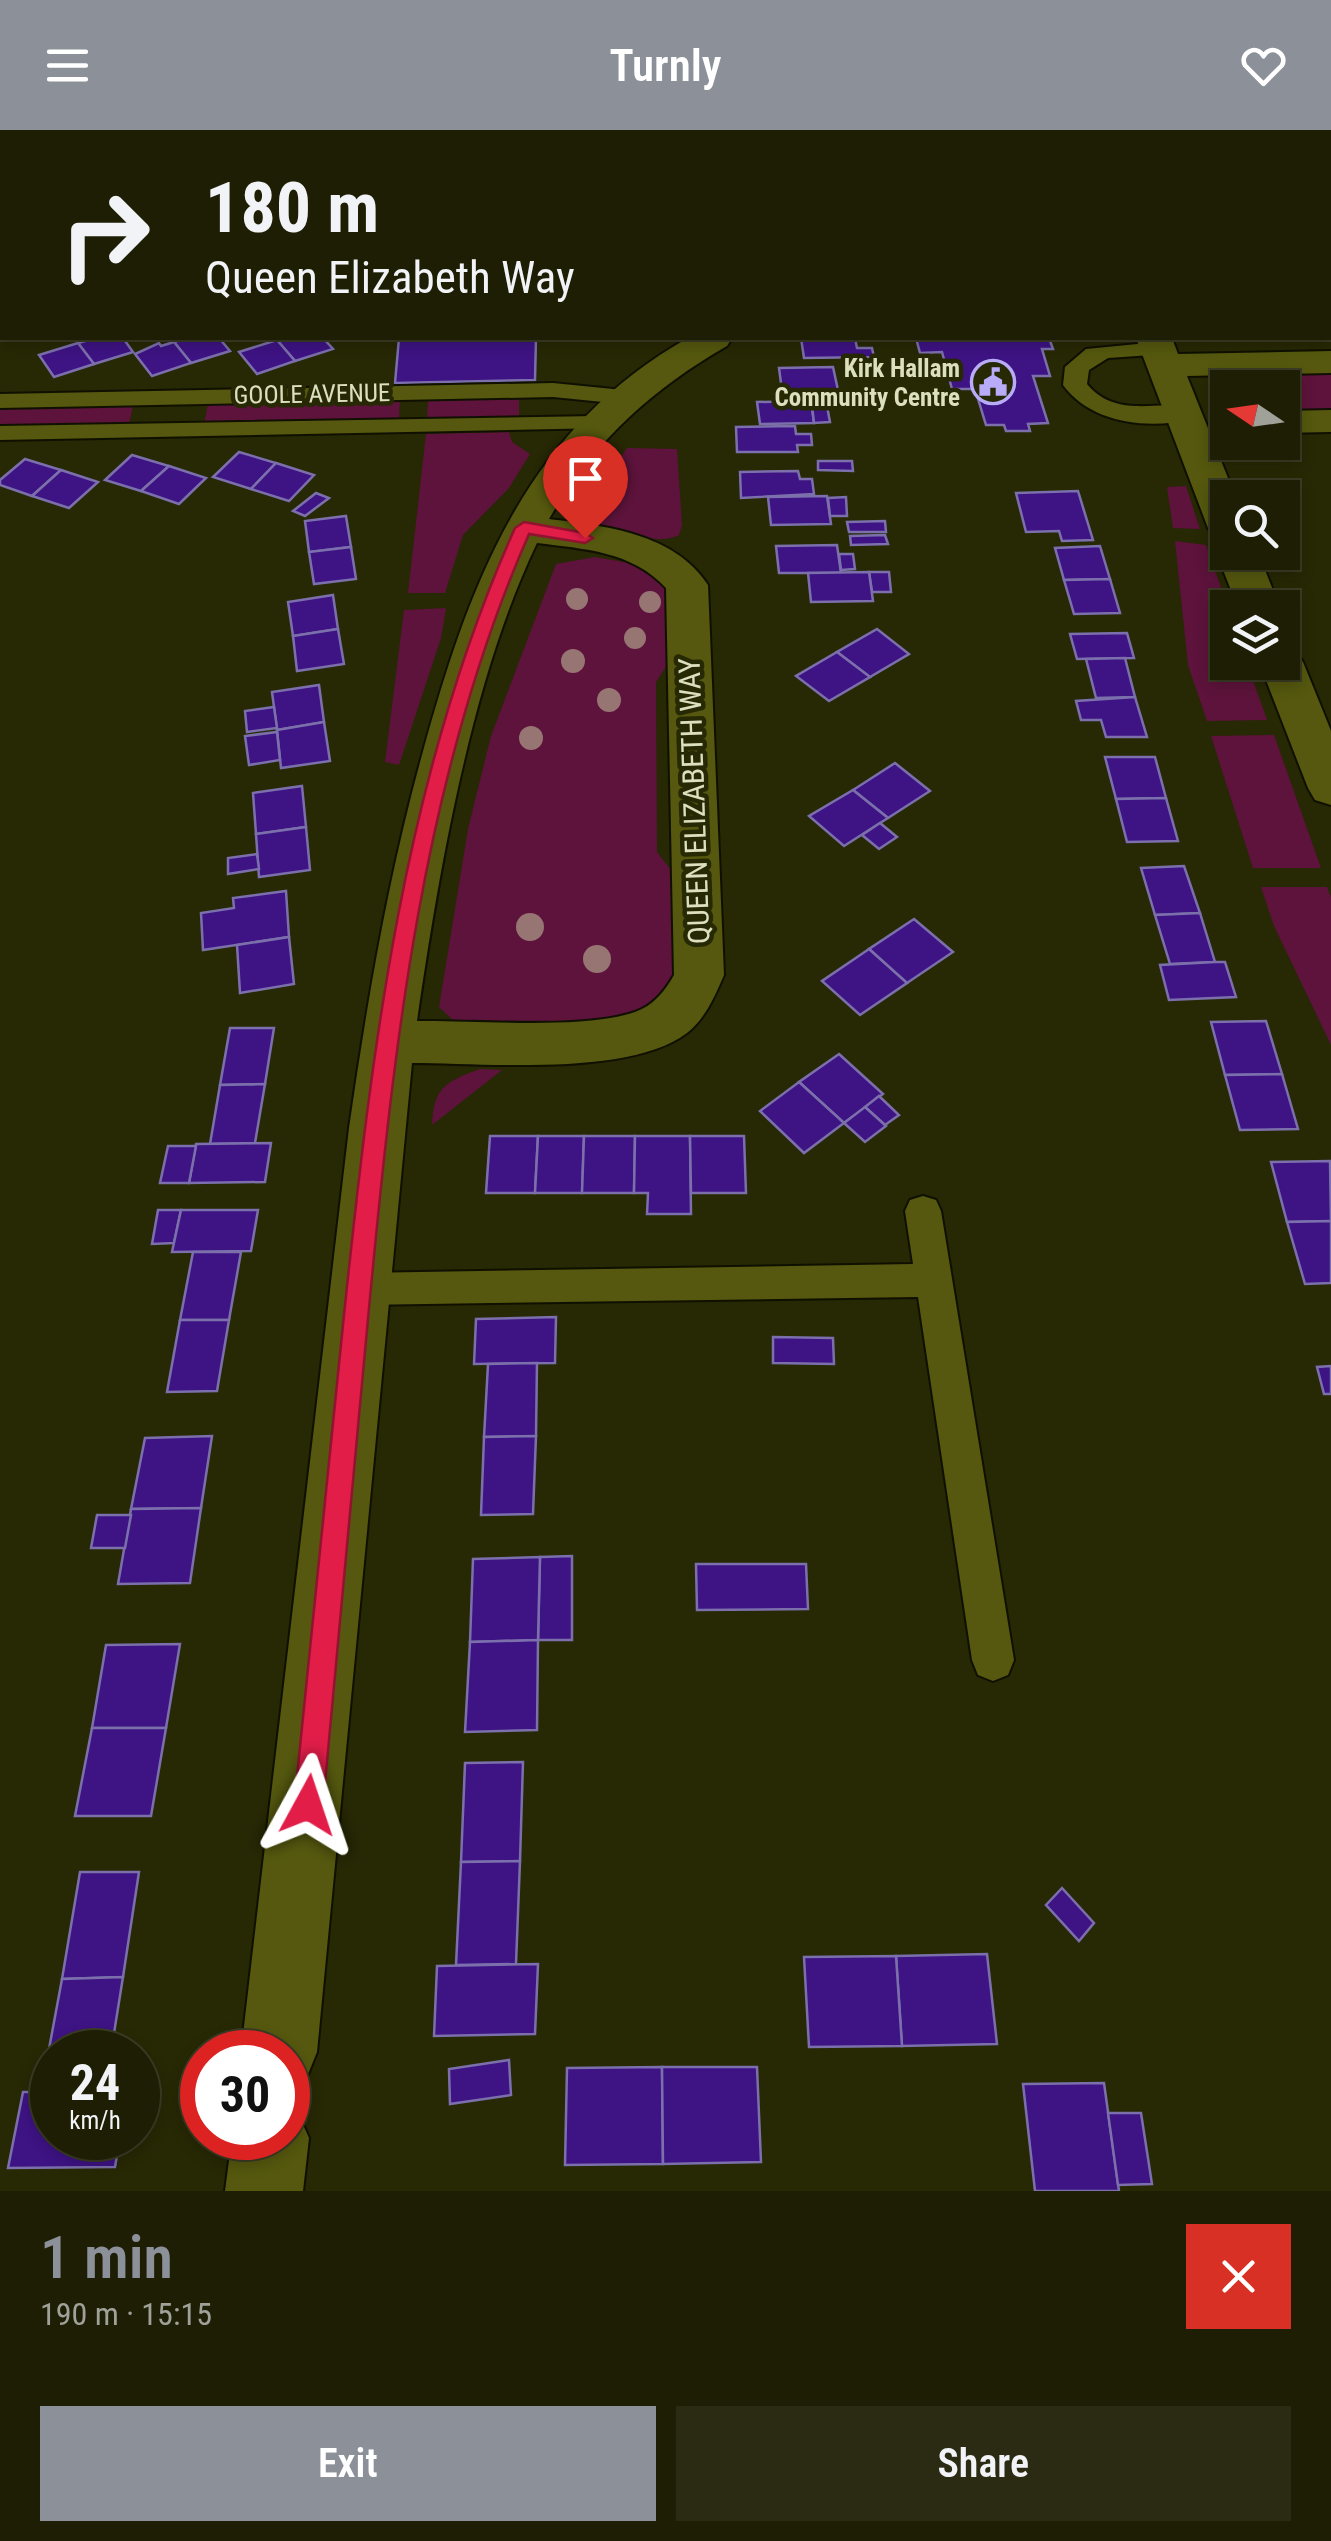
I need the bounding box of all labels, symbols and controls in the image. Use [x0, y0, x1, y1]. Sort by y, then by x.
icon: menu [40, 38, 95, 93]
icon: heart [1236, 38, 1291, 93]
text: Turnly [609, 39, 722, 92]
text: 180 m [205, 167, 379, 249]
icon: right [40, 170, 170, 300]
text: Queen Elizabeth Way [205, 251, 575, 304]
place label: Kirk Hallam Community Centre [775, 354, 960, 412]
public building icon: Kirk Hallam Community Centre [970, 359, 1016, 405]
north arrow [1210, 370, 1300, 460]
map controls [1210, 370, 1300, 680]
street label: GOOLE AVENUE [233, 378, 391, 410]
pin [543, 436, 628, 539]
icon: arrive [558, 451, 613, 506]
button: search [1210, 480, 1300, 570]
button: layers [1210, 590, 1300, 680]
street label: QUEEN ELIZABETH WAY [672, 657, 716, 945]
position arrow [256, 1753, 360, 1857]
speed limit sign: 30 [180, 2030, 310, 2160]
text: 24 [70, 2054, 120, 2112]
text: km/h [69, 2106, 121, 2135]
text: 1 min [40, 2222, 173, 2293]
button: close [1186, 2224, 1291, 2329]
text: 190 m · 15:15 [40, 2295, 212, 2333]
button: Exit [40, 2406, 656, 2521]
button: Share [676, 2406, 1291, 2521]

